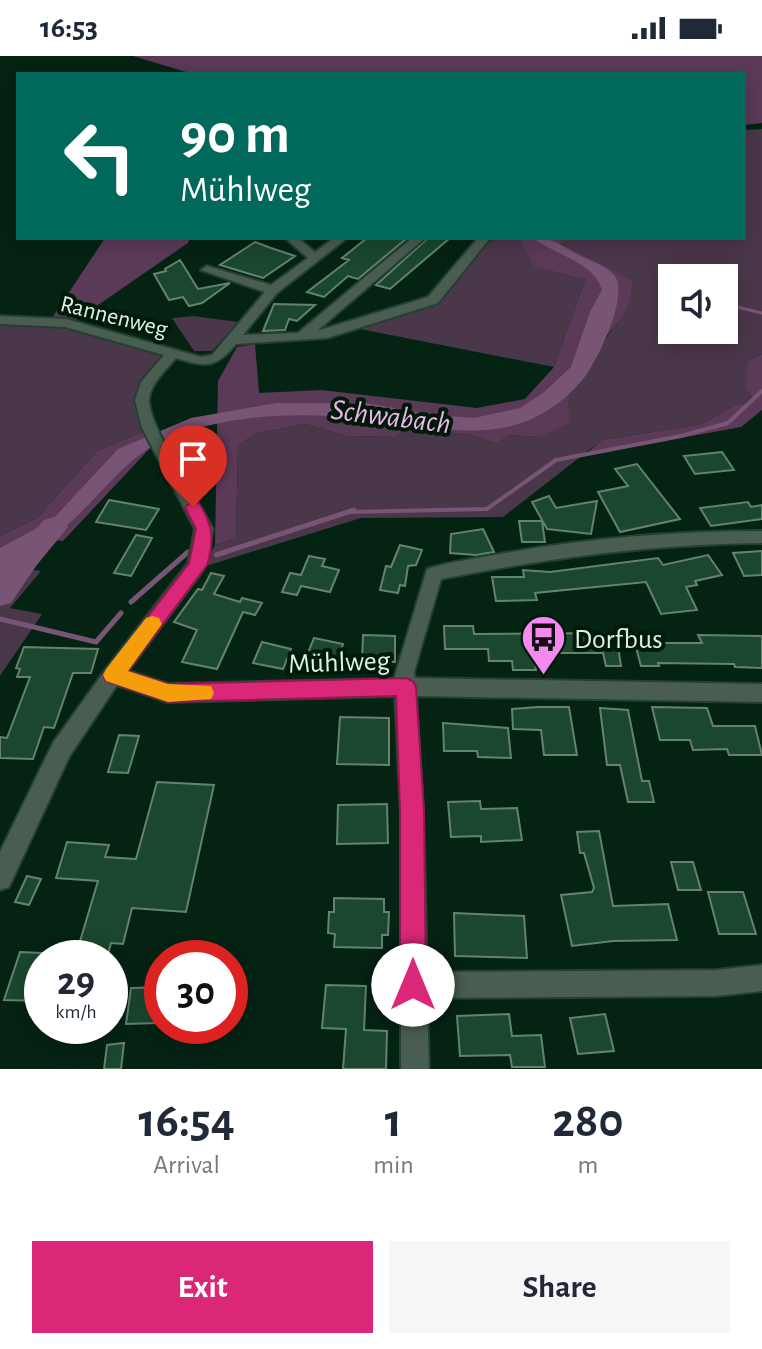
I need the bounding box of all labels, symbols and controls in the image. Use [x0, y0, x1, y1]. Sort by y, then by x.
text: 16:53 [40, 13, 98, 43]
icon: left [48, 104, 152, 208]
text: 90 m [180, 107, 290, 163]
text: Mühlweg [180, 172, 311, 208]
map controls [658, 264, 738, 344]
button: sound [658, 264, 738, 344]
street label: Rannenweg [58, 292, 170, 342]
water label: Schwabach [329, 395, 452, 439]
pin [159, 425, 227, 507]
icon: arrive [171, 437, 215, 481]
bus stop icon: Dorfbus [519, 614, 567, 677]
place label: Dorfbus [574, 626, 663, 654]
street label: Mühlweg [288, 647, 391, 679]
speed limit sign: 30 [144, 940, 248, 1044]
position arrow [371, 943, 455, 1027]
text: 29 [57, 962, 95, 1002]
text: km/h [55, 1002, 97, 1022]
text: 16:54 [138, 1098, 235, 1146]
text: 1 [385, 1098, 402, 1146]
text: 280 [552, 1098, 624, 1146]
text: Arrival [153, 1152, 220, 1178]
text: min [373, 1152, 414, 1178]
text: m [577, 1152, 598, 1178]
button: Exit [32, 1241, 373, 1333]
button: Share [389, 1241, 730, 1333]

